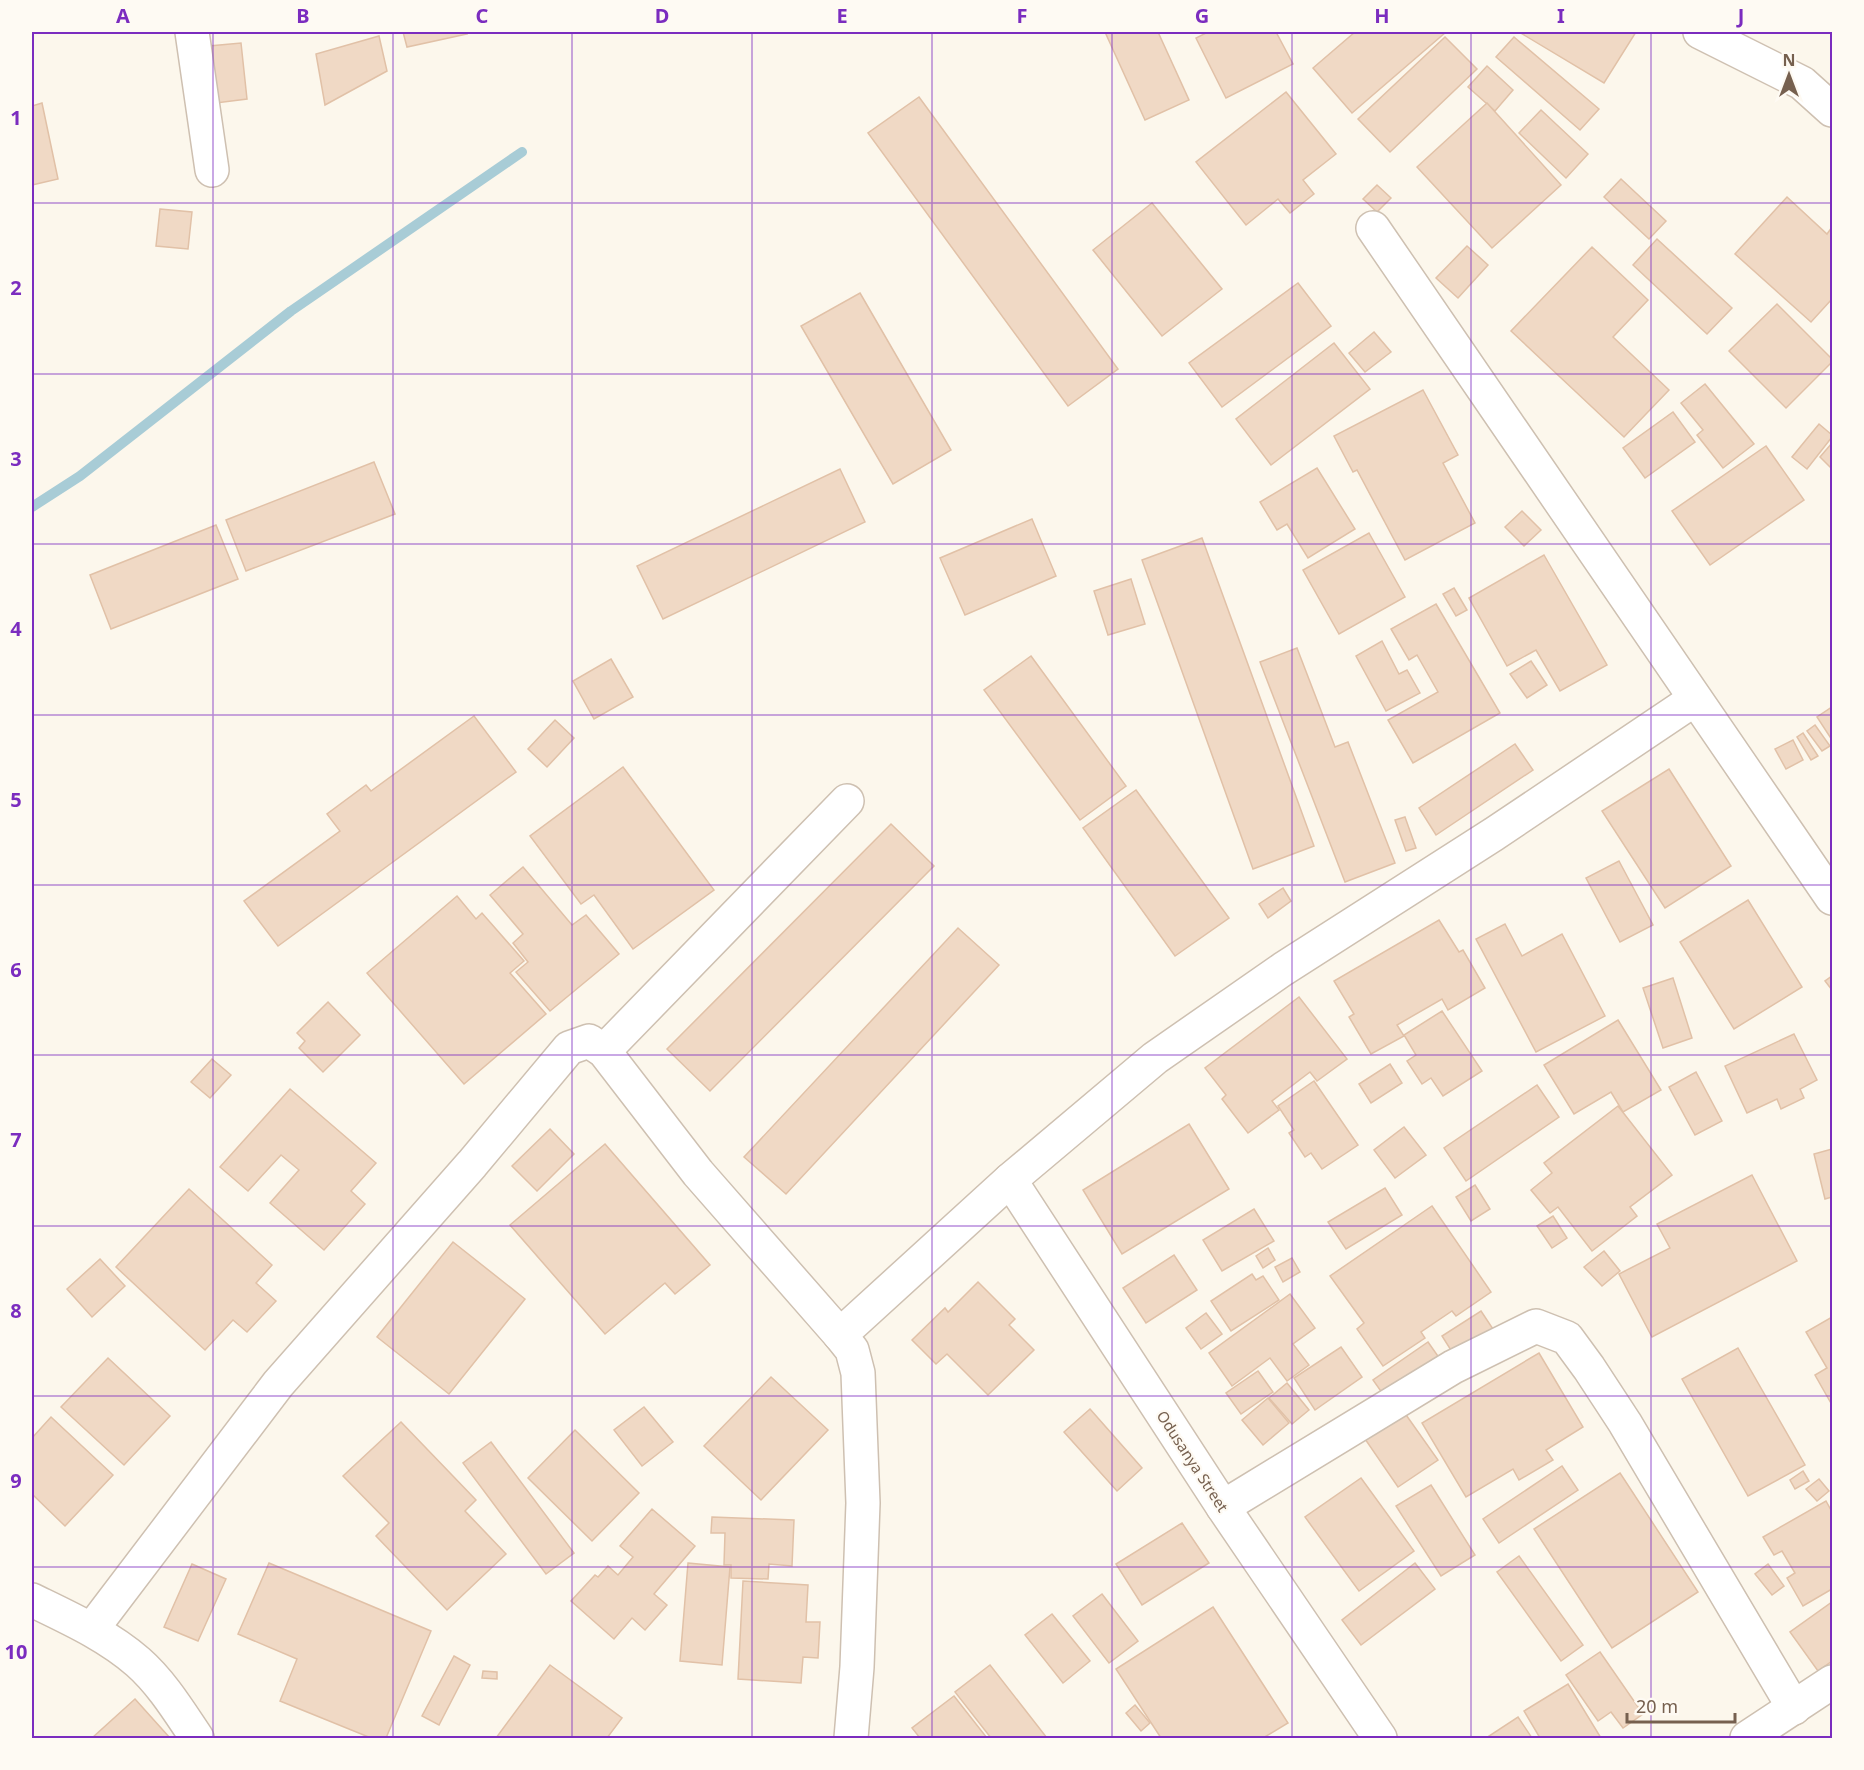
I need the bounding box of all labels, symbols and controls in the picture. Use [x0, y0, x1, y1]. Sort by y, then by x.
text: A [116, 2, 130, 29]
text: B [296, 2, 310, 29]
text: C [476, 2, 489, 29]
text: D [655, 2, 669, 29]
text: E [836, 2, 848, 29]
text: F [1017, 2, 1027, 29]
text: G [1195, 2, 1209, 29]
text: H [1374, 2, 1390, 29]
text: I [1557, 2, 1565, 29]
text: J [1736, 2, 1744, 29]
north arrow [1759, 45, 1819, 105]
text: N [1782, 49, 1796, 71]
text: 1 [10, 104, 22, 131]
text: 2 [10, 274, 22, 301]
text: 3 [10, 445, 22, 472]
text: 4 [10, 615, 22, 642]
text: 5 [10, 786, 22, 813]
text: 6 [10, 956, 22, 983]
text: 7 [10, 1126, 22, 1153]
text: 8 [10, 1297, 22, 1324]
street label: Odusanya Street [1153, 1407, 1234, 1516]
text: 9 [10, 1467, 22, 1494]
text: 10 [5, 1638, 27, 1665]
scale bar [1627, 1686, 1735, 1724]
text: 20 m [1636, 1694, 1678, 1718]

